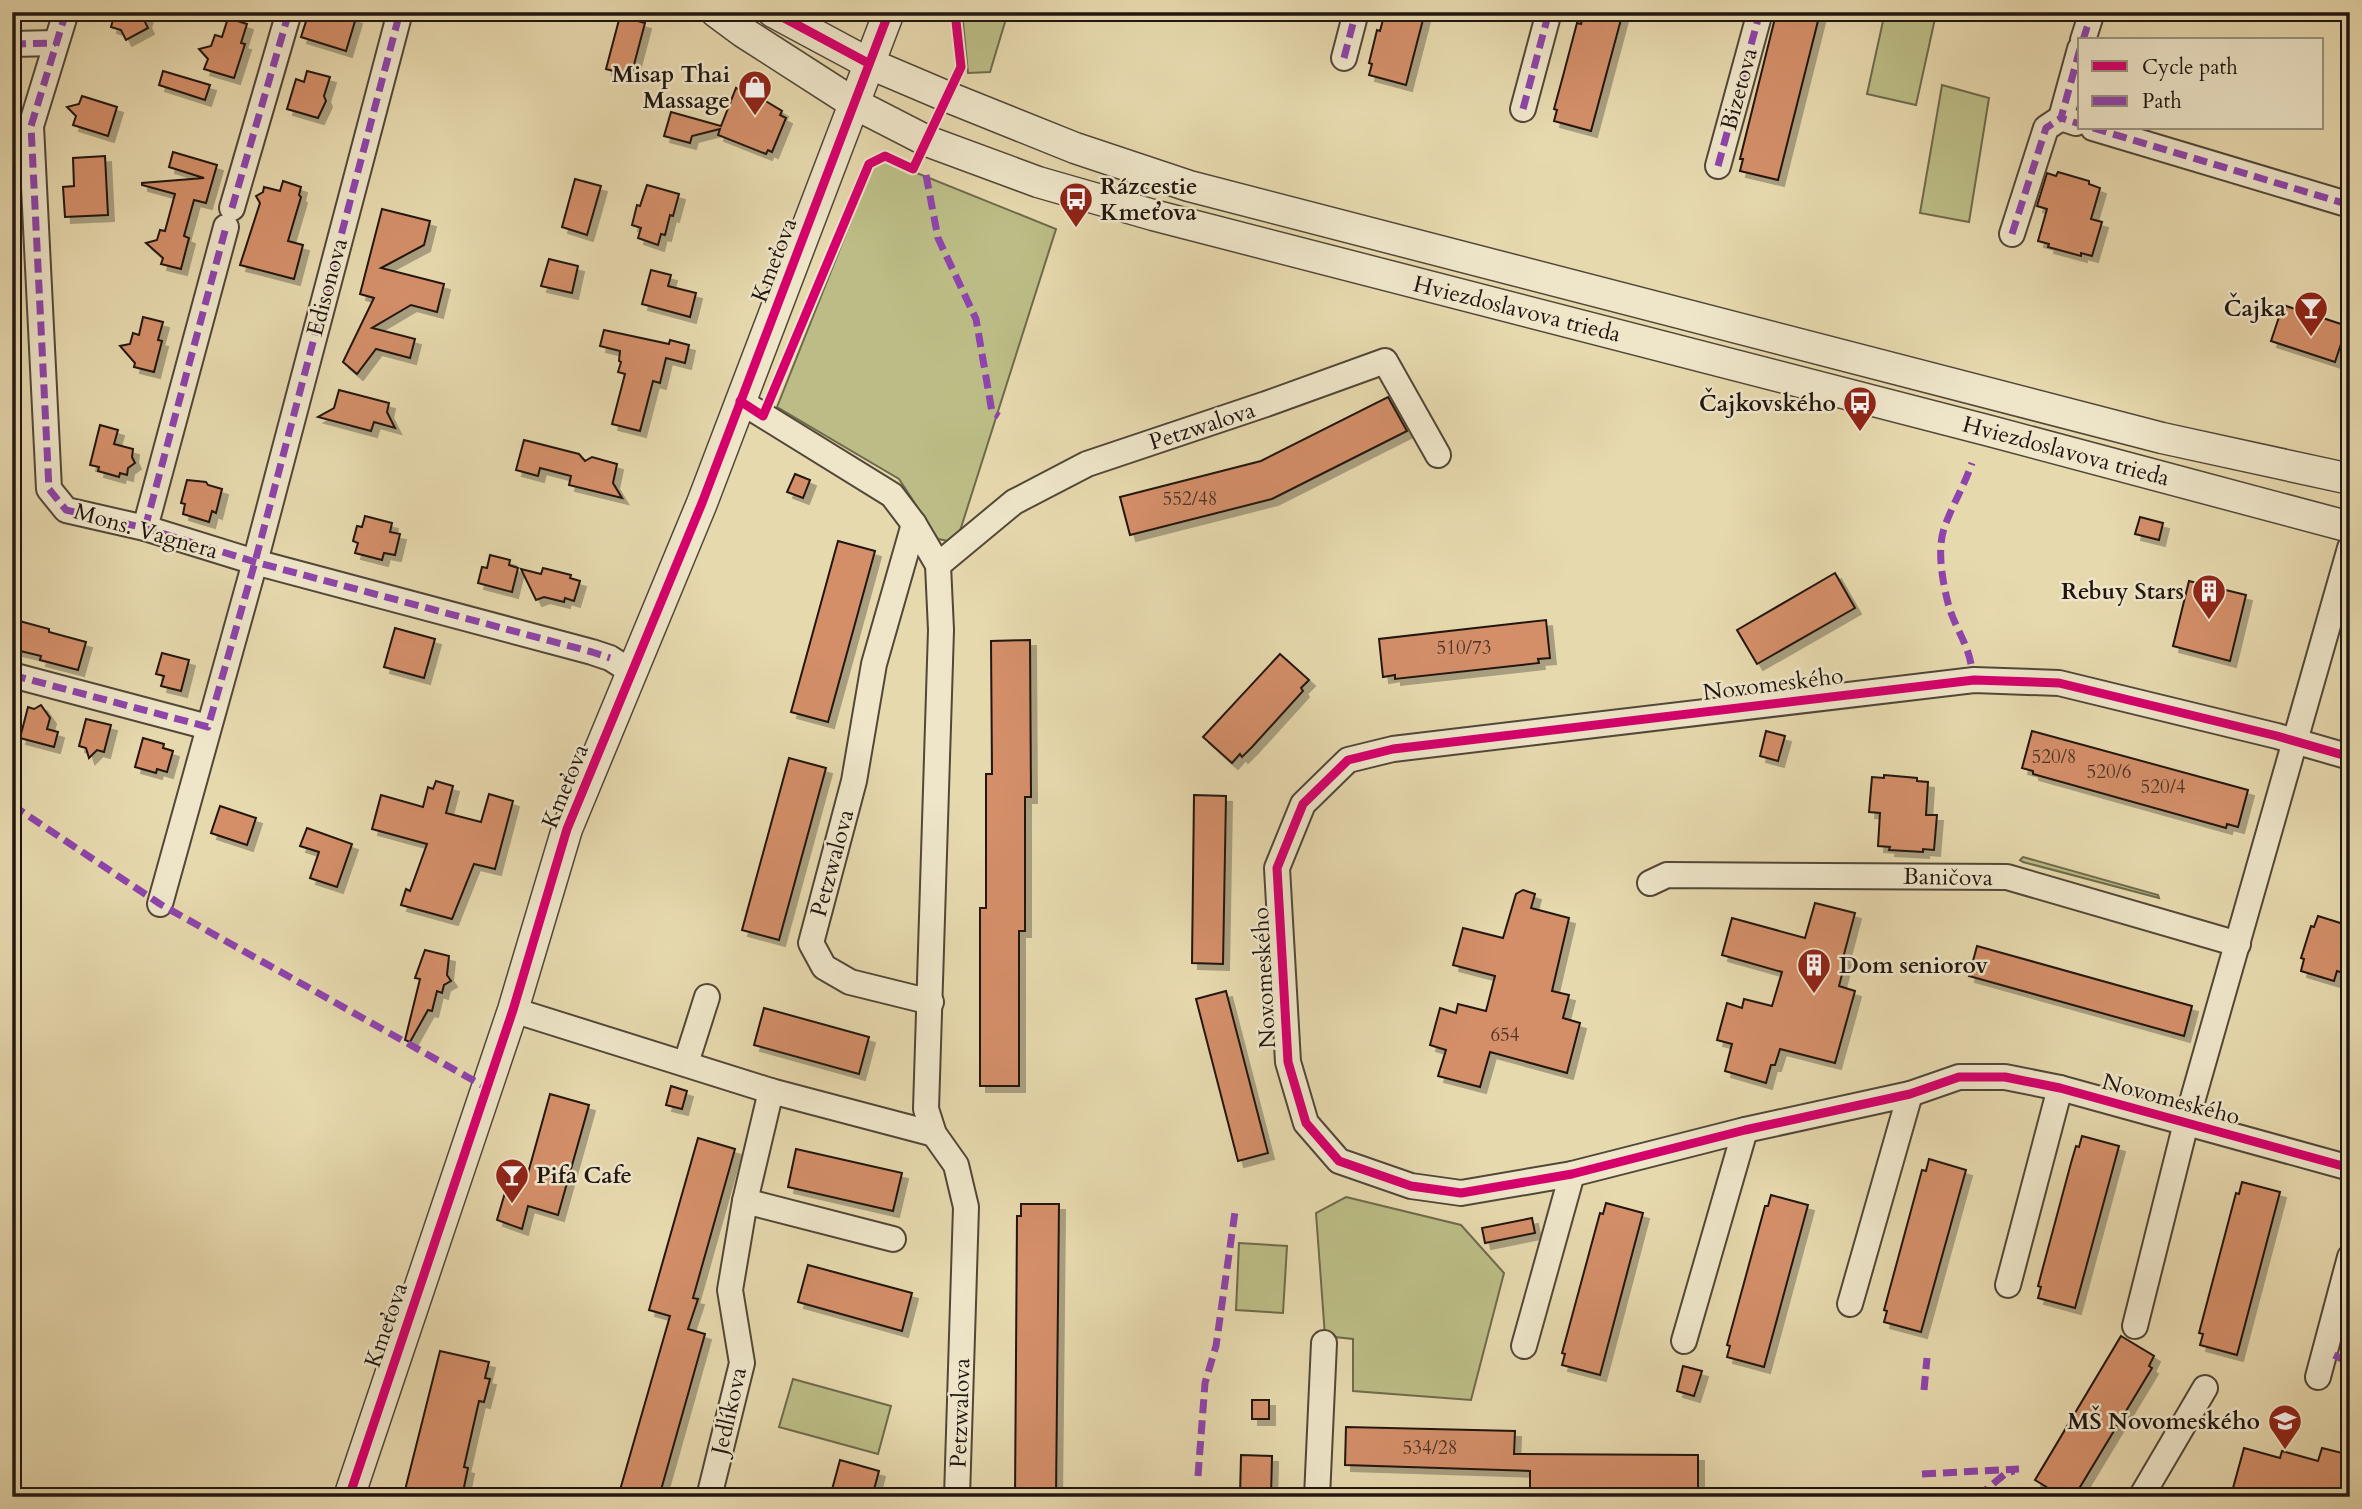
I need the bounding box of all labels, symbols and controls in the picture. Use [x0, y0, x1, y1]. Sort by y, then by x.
legend [2078, 38, 2324, 130]
street label: Bizetova [1713, 44, 1765, 134]
text: Cycle path [2142, 53, 2238, 82]
place label: Misap Thai Massage [612, 59, 730, 116]
shop icon: Misap Thai Massage [736, 68, 774, 117]
text: Path [2142, 87, 2182, 116]
place label: Rázcestie Kmeťova [1100, 171, 1197, 228]
bus stop icon: Rázcestie Kmeťova [1057, 180, 1095, 229]
street label: Kmeťova [744, 213, 804, 307]
street label: Edisonova [299, 235, 355, 339]
street label: Hviezdoslavova trieda [1410, 268, 1624, 350]
bar icon: Čajka [2292, 289, 2330, 338]
place label: Čajka [2224, 292, 2287, 324]
bus stop icon: Čajkovského [1841, 384, 1879, 433]
place label: Čajkovského [1699, 387, 1836, 419]
street label: Petzwalova [1145, 394, 1259, 458]
street label: Hviezdoslavova trieda [1959, 408, 2173, 494]
house number: 552/48 [1163, 486, 1217, 512]
street label: Mons. Vagnera [70, 496, 222, 566]
building icon: Rebuy Stars [2190, 572, 2228, 621]
place label: Rebuy Stars [2061, 576, 2184, 607]
house number: 510/73 [1437, 635, 1491, 661]
street label: Novomeského [1701, 660, 1845, 708]
street label: Kmeťova [534, 739, 596, 833]
house number: 520/8 [2031, 744, 2077, 770]
house number: 520/6 [2086, 759, 2132, 785]
house number: 520/4 [2140, 774, 2186, 800]
street label: Petzwalova [803, 806, 861, 920]
street label: Baničova [1903, 861, 1993, 893]
street label: Novomeského [1245, 907, 1283, 1049]
building icon: Dom seniorov [1795, 946, 1833, 995]
place label: Dom seniorov [1839, 950, 1988, 981]
house number: 654 [1490, 1022, 1520, 1048]
street label: Novomeského [2099, 1066, 2243, 1132]
bar icon: Pifa Cafe [493, 1156, 531, 1205]
place label: Pifa Cafe [536, 1160, 632, 1191]
street label: Kmeťova [357, 1278, 415, 1372]
street label: Petzwalova [943, 1358, 977, 1468]
street label: Jedlíkova [703, 1364, 754, 1461]
school or university icon: MŠ Novomeského [2266, 1402, 2304, 1451]
place label: MŠ Novomeského [2067, 1405, 2260, 1437]
house number: 534/28 [1403, 1435, 1457, 1461]

